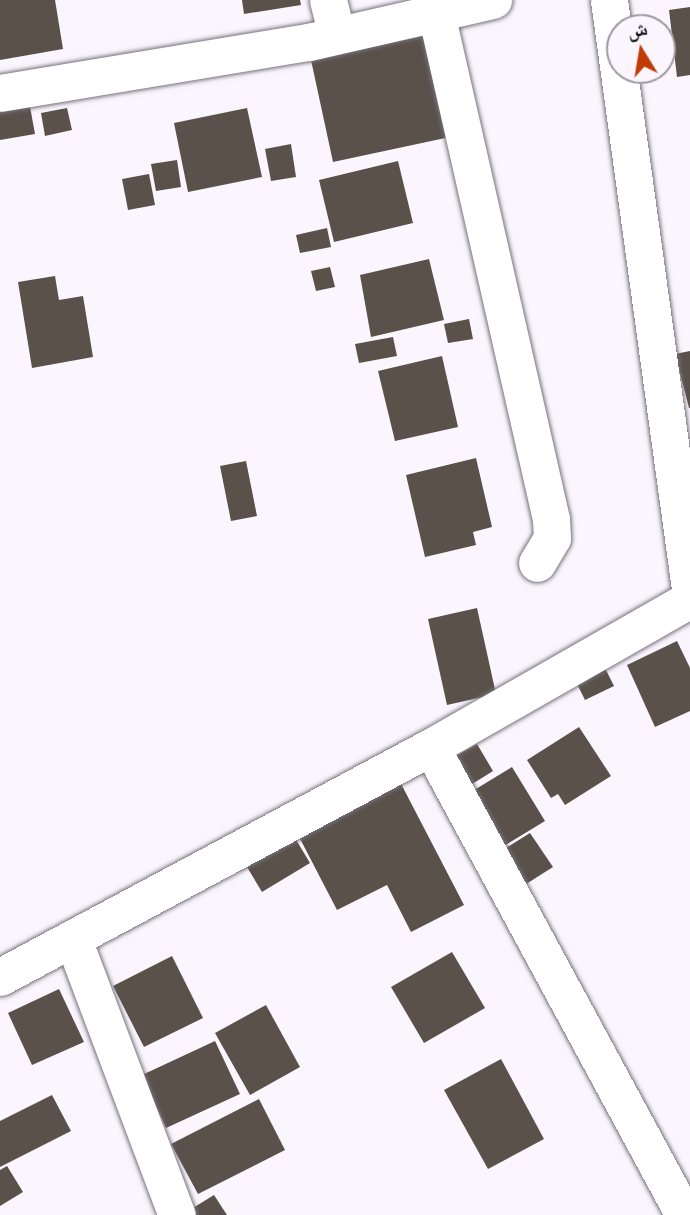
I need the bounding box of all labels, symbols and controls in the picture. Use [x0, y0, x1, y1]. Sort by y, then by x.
north arrow [606, 14, 676, 84]
text: ش [625, 17, 649, 43]

